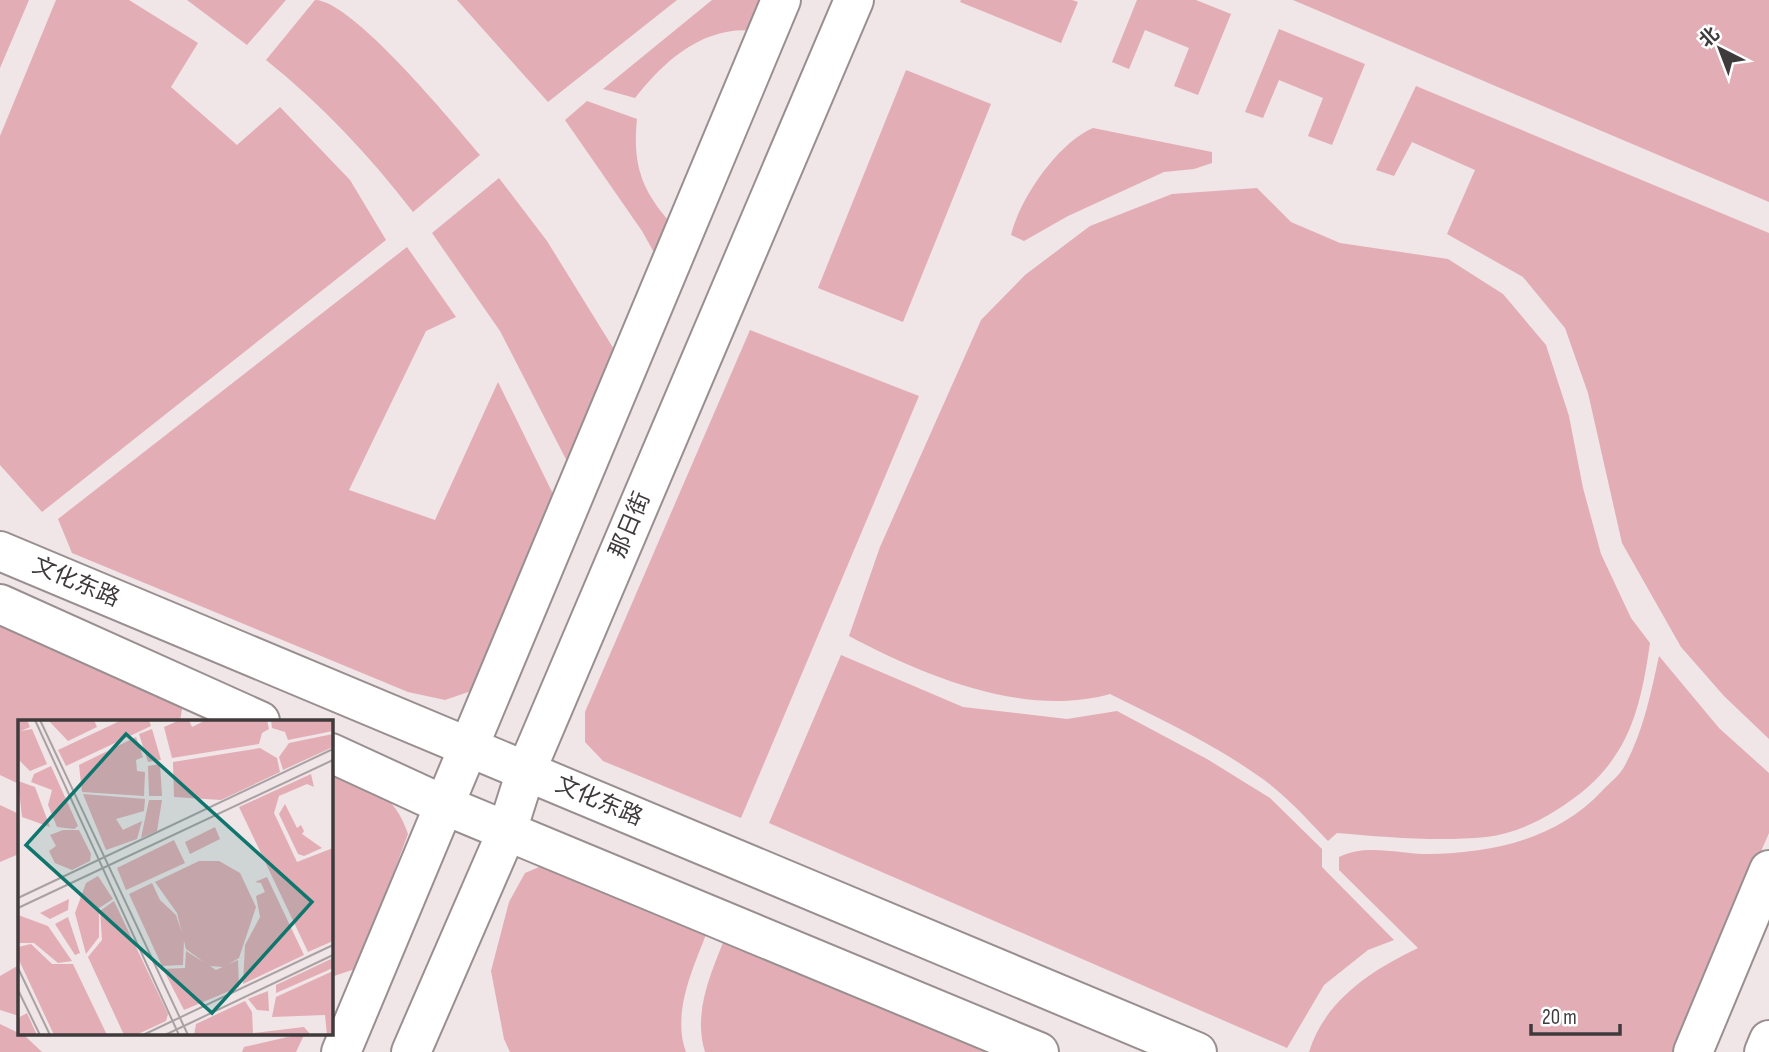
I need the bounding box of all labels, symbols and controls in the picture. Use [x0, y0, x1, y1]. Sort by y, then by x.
north arrow [1685, 14, 1755, 84]
text: 北 [1695, 23, 1724, 52]
street label: 那日街 [604, 488, 656, 562]
street label: 文化东路 [28, 551, 124, 613]
inset map [18, 720, 332, 1034]
street label: 文化东路 [551, 770, 647, 832]
scale bar [1531, 992, 1620, 1036]
text: 20 m [1542, 1005, 1577, 1030]

